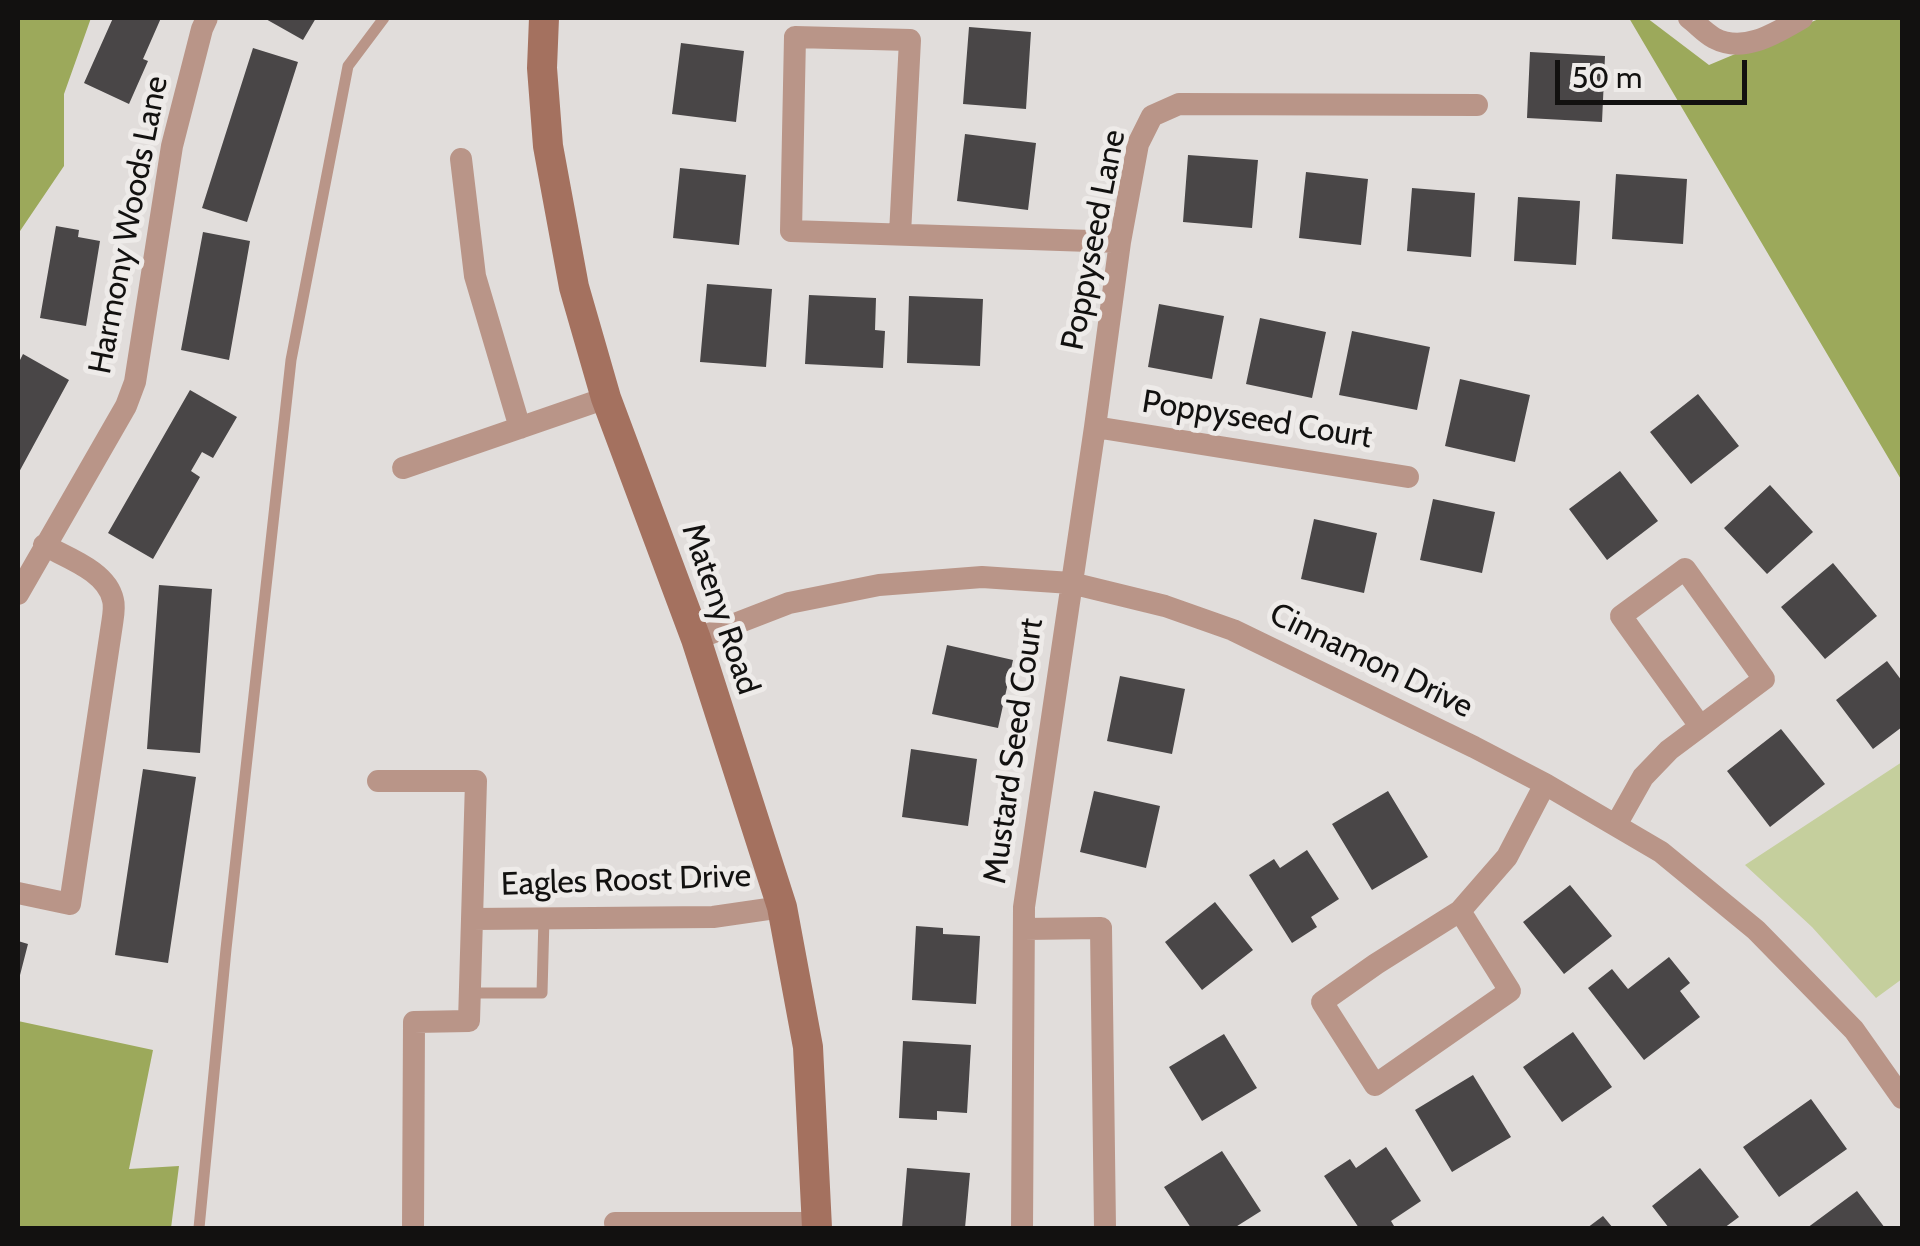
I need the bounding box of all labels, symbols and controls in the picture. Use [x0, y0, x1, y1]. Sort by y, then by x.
scale bar [1560, 40, 1752, 102]
text: 50 m [1572, 59, 1642, 96]
street label: Harmony Woods Lane [81, 73, 177, 377]
street label: Poppyseed Lane [1054, 127, 1134, 353]
street label: Poppyseed Court [1139, 383, 1375, 457]
street label: Mateny Road [673, 519, 767, 699]
street label: Cinnamon Drive [1263, 595, 1479, 727]
street label: Mustard Seed Court [976, 616, 1052, 886]
street label: Eagles Roost Drive [500, 857, 752, 905]

